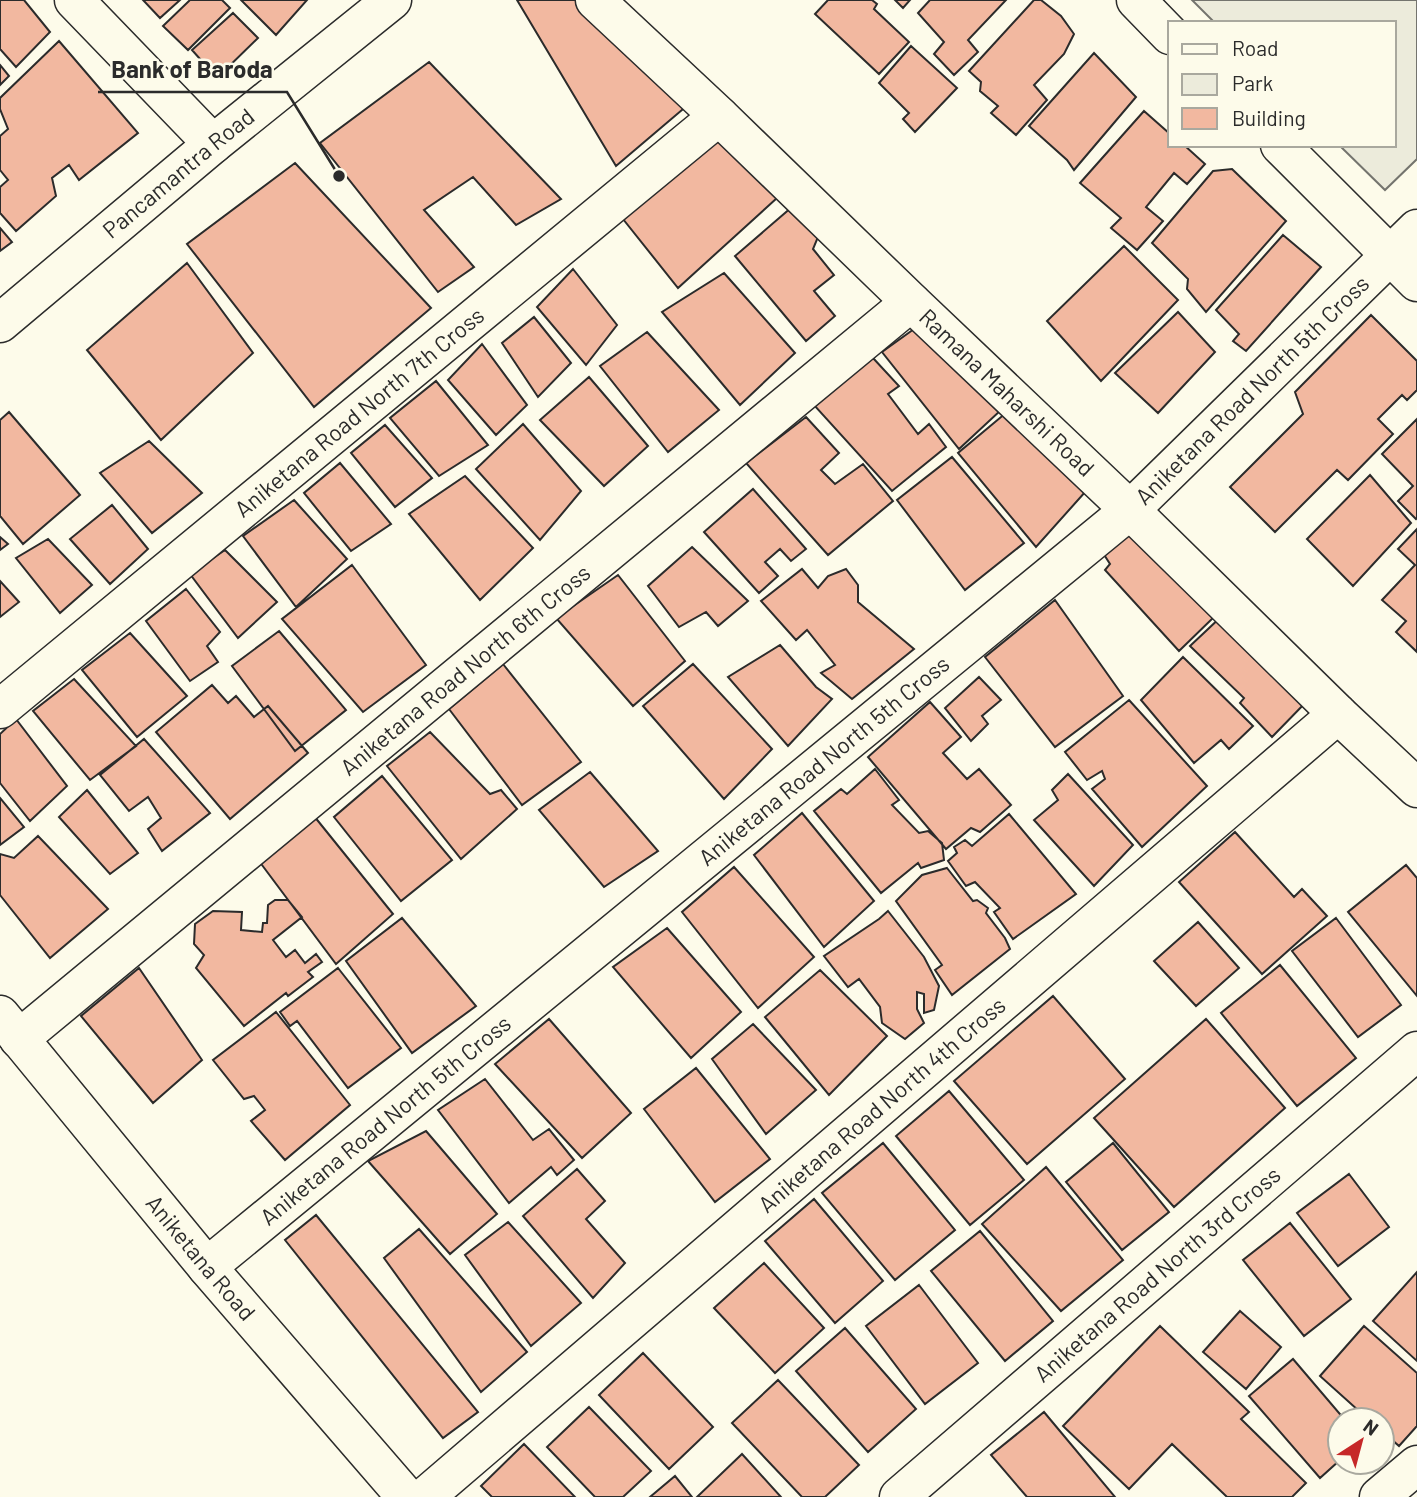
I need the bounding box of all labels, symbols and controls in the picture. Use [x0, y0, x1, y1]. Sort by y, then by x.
legend [1168, 21, 1396, 147]
text: Road [1232, 35, 1278, 60]
callout: Bank of Baroda [98, 47, 287, 92]
text: Bank of Baroda [111, 54, 273, 83]
text: Park [1232, 70, 1273, 95]
street label: Pancamantra Road [97, 102, 259, 244]
text: Building [1232, 105, 1306, 130]
street label: Aniketana Road North 5th Cross [1129, 269, 1374, 510]
street label: Aniketana Road North 7th Cross [228, 301, 489, 523]
street label: Ramana Maharshi Road [914, 302, 1101, 482]
street label: Aniketana Road North 6th Cross [334, 558, 595, 781]
street label: Aniketana Road North 5th Cross [692, 649, 954, 871]
street label: Aniketana Road North 4th Cross [752, 991, 1011, 1218]
street label: Aniketana Road North 5th Cross [254, 1009, 516, 1231]
street label: Aniketana Road North 3rd Cross [1028, 1160, 1286, 1387]
street label: Aniketana Road [141, 1189, 262, 1326]
north arrow [1326, 1406, 1396, 1476]
text: N [1359, 1414, 1383, 1440]

